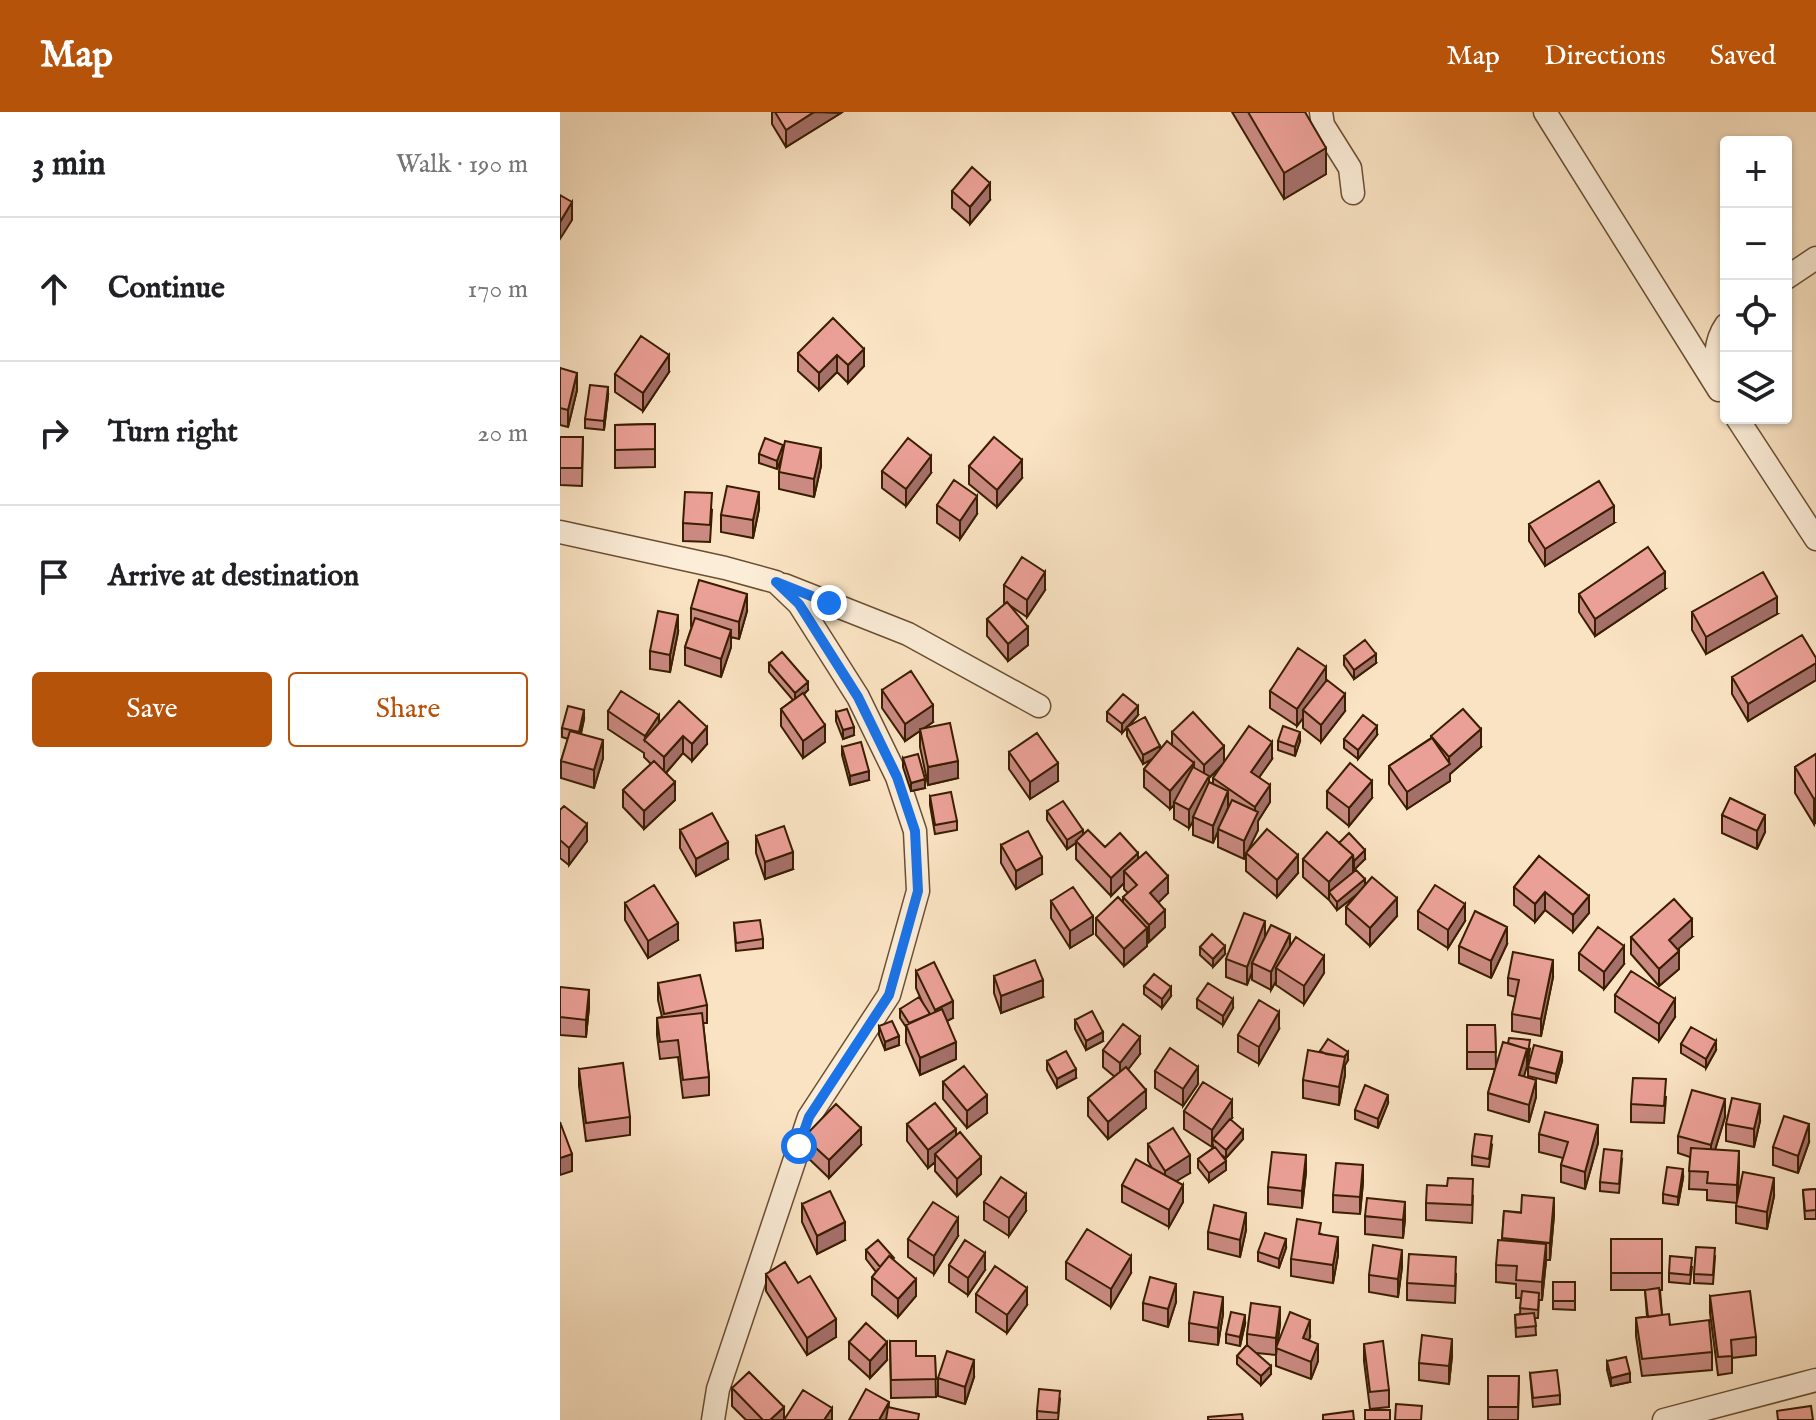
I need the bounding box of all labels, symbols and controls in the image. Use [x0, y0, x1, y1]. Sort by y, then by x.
text: Map [40, 32, 113, 80]
text: Map [1446, 39, 1500, 74]
text: Directions [1544, 39, 1666, 74]
text: Saved [1710, 39, 1776, 74]
map controls [1720, 136, 1792, 424]
button: + [1720, 136, 1792, 208]
text: 3 min [32, 143, 106, 186]
text: Walk · 190 m [396, 148, 528, 181]
button: − [1720, 208, 1792, 280]
icon: ahead [32, 267, 76, 311]
text: Continue [108, 270, 225, 308]
text: 170 m [468, 273, 528, 306]
button: locate [1720, 280, 1792, 352]
button: layers [1720, 352, 1792, 424]
icon: right [32, 411, 76, 455]
text: Turn right [108, 414, 238, 452]
text: 20 m [477, 417, 528, 450]
icon: arrive [32, 555, 76, 599]
text: Arrive at destination [108, 558, 359, 596]
route end [811, 585, 847, 621]
button: Save [32, 672, 272, 747]
button: Share [288, 672, 528, 747]
route start [781, 1128, 817, 1164]

